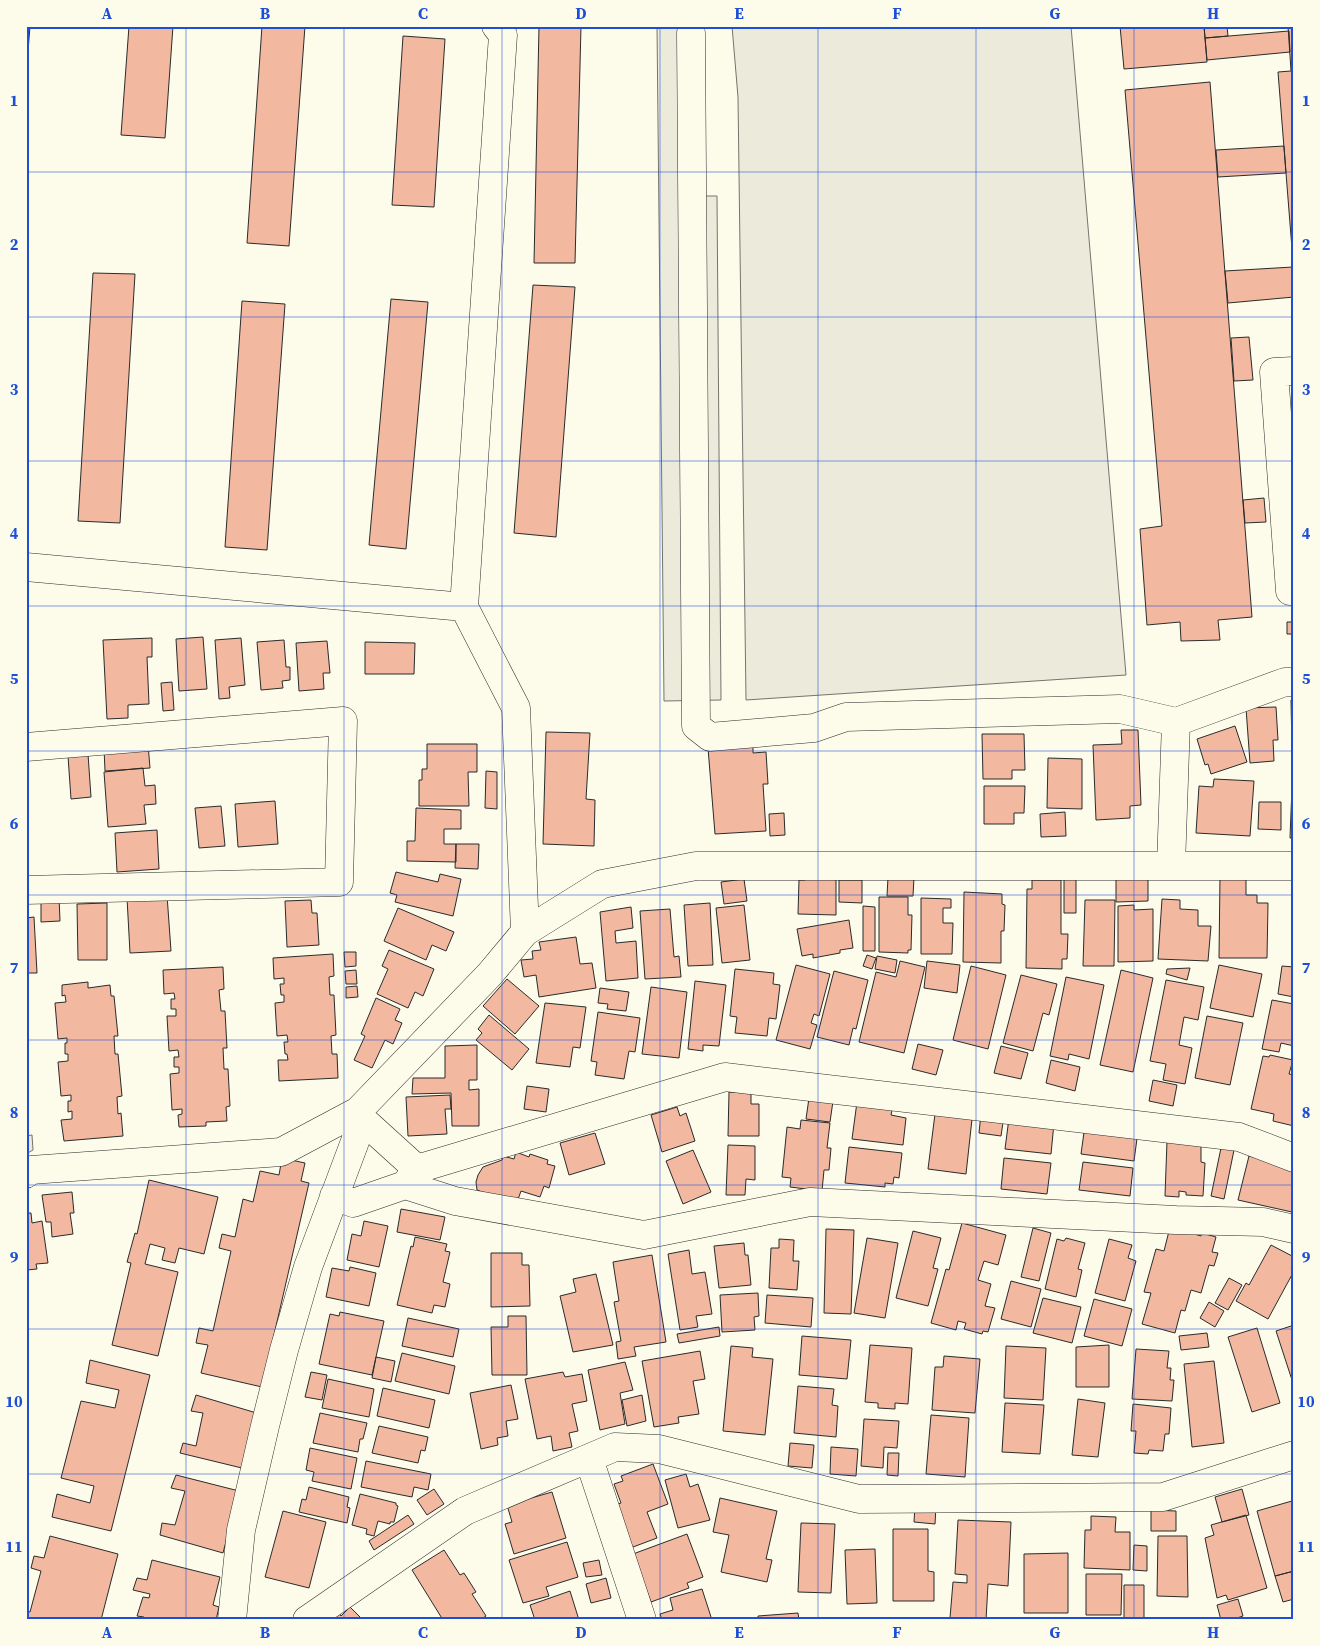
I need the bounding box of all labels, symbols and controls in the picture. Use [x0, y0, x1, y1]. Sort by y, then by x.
text: A [102, 2, 113, 24]
text: B [260, 2, 271, 24]
text: C [418, 2, 428, 24]
text: D [575, 2, 587, 24]
text: E [734, 2, 744, 24]
text: F [892, 2, 902, 24]
text: G [1050, 2, 1061, 24]
text: H [1207, 2, 1219, 24]
text: 1 [10, 89, 18, 111]
text: 1 [1302, 89, 1310, 111]
text: 2 [10, 233, 19, 255]
text: 2 [1302, 233, 1311, 255]
text: 3 [10, 378, 19, 400]
text: 3 [1302, 378, 1311, 400]
text: 4 [10, 522, 19, 544]
text: 4 [1302, 522, 1311, 544]
text: 5 [10, 667, 19, 689]
text: 5 [1302, 667, 1311, 689]
text: 6 [10, 812, 19, 834]
text: 6 [1302, 812, 1311, 834]
text: 7 [10, 956, 19, 978]
text: 7 [1302, 956, 1311, 978]
text: 8 [10, 1101, 18, 1123]
text: 8 [1302, 1101, 1310, 1123]
text: 9 [10, 1246, 19, 1268]
text: 9 [1302, 1246, 1311, 1268]
text: 10 [5, 1390, 23, 1412]
text: 10 [1297, 1390, 1315, 1412]
text: 11 [5, 1535, 23, 1557]
text: 11 [1297, 1535, 1315, 1557]
text: A [102, 1621, 113, 1643]
text: B [260, 1621, 271, 1643]
text: C [418, 1621, 428, 1643]
text: D [575, 1621, 587, 1643]
text: E [734, 1621, 744, 1643]
text: F [892, 1621, 902, 1643]
text: G [1050, 1621, 1061, 1643]
text: H [1207, 1621, 1219, 1643]

